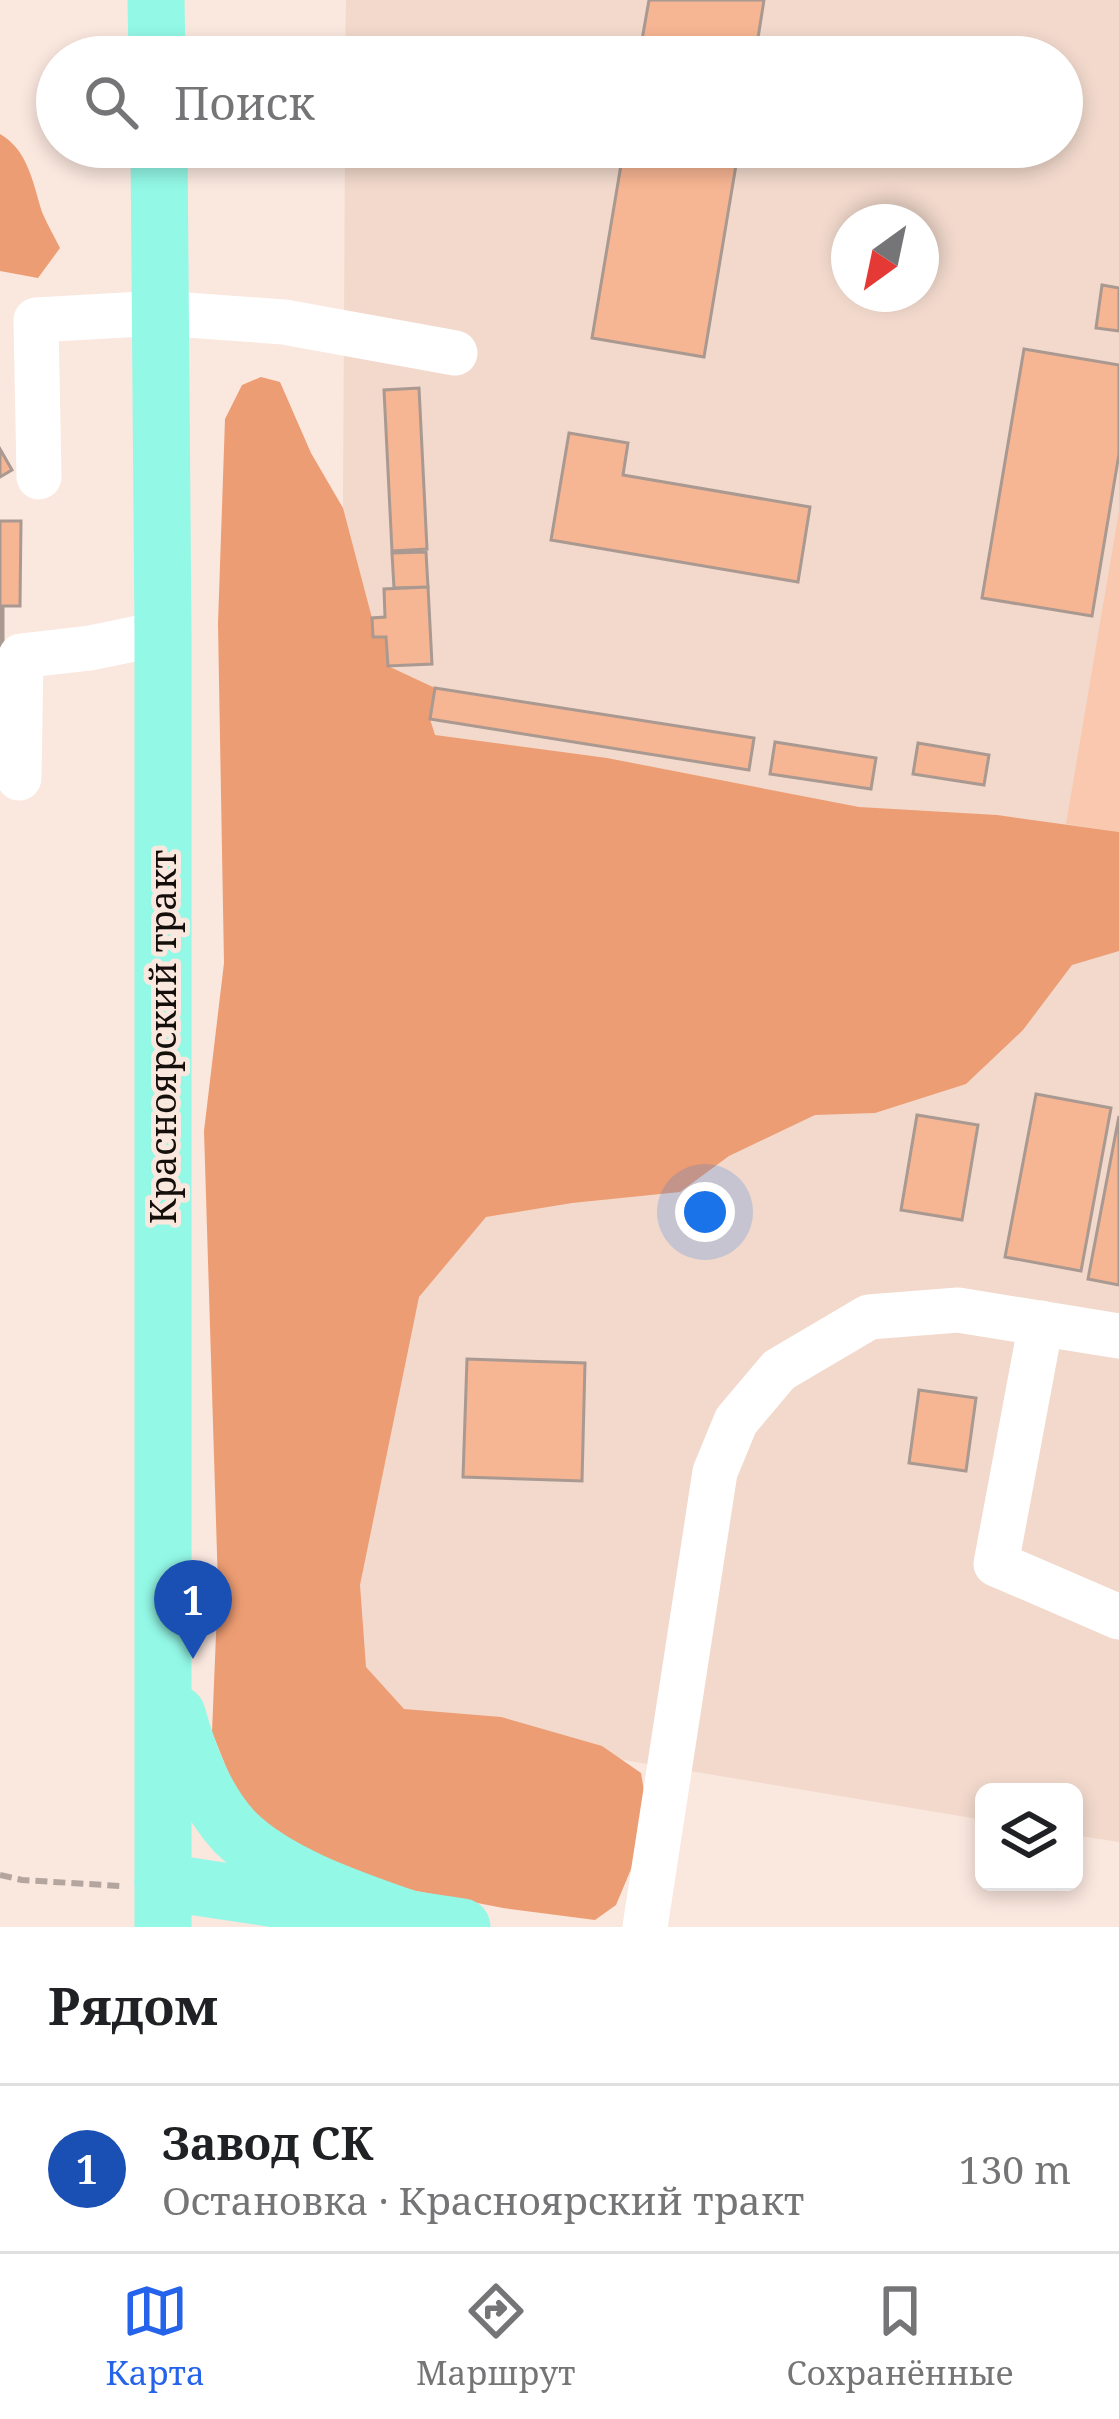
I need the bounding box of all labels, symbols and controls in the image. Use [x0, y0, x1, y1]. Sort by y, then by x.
search box [36, 36, 1083, 168]
icon: search [78, 69, 144, 135]
text: Поиск [174, 72, 315, 133]
north arrow [831, 204, 939, 312]
street label: Красноярский тракт [138, 850, 187, 1224]
your location [675, 1182, 735, 1242]
pin: 1 [154, 1560, 232, 1659]
map controls [975, 1783, 1083, 1891]
button: layers [975, 1783, 1083, 1891]
text: Рядом [48, 1970, 218, 2040]
text: Завод СК [162, 2112, 373, 2173]
text: 1 [76, 2142, 98, 2195]
text: 130 m [959, 2142, 1071, 2195]
text: Остановка · Красноярский тракт [162, 2173, 804, 2226]
tab: Карта [106, 2278, 205, 2395]
tab: Маршрут [416, 2278, 576, 2395]
tab: Сохранённые [787, 2278, 1013, 2395]

